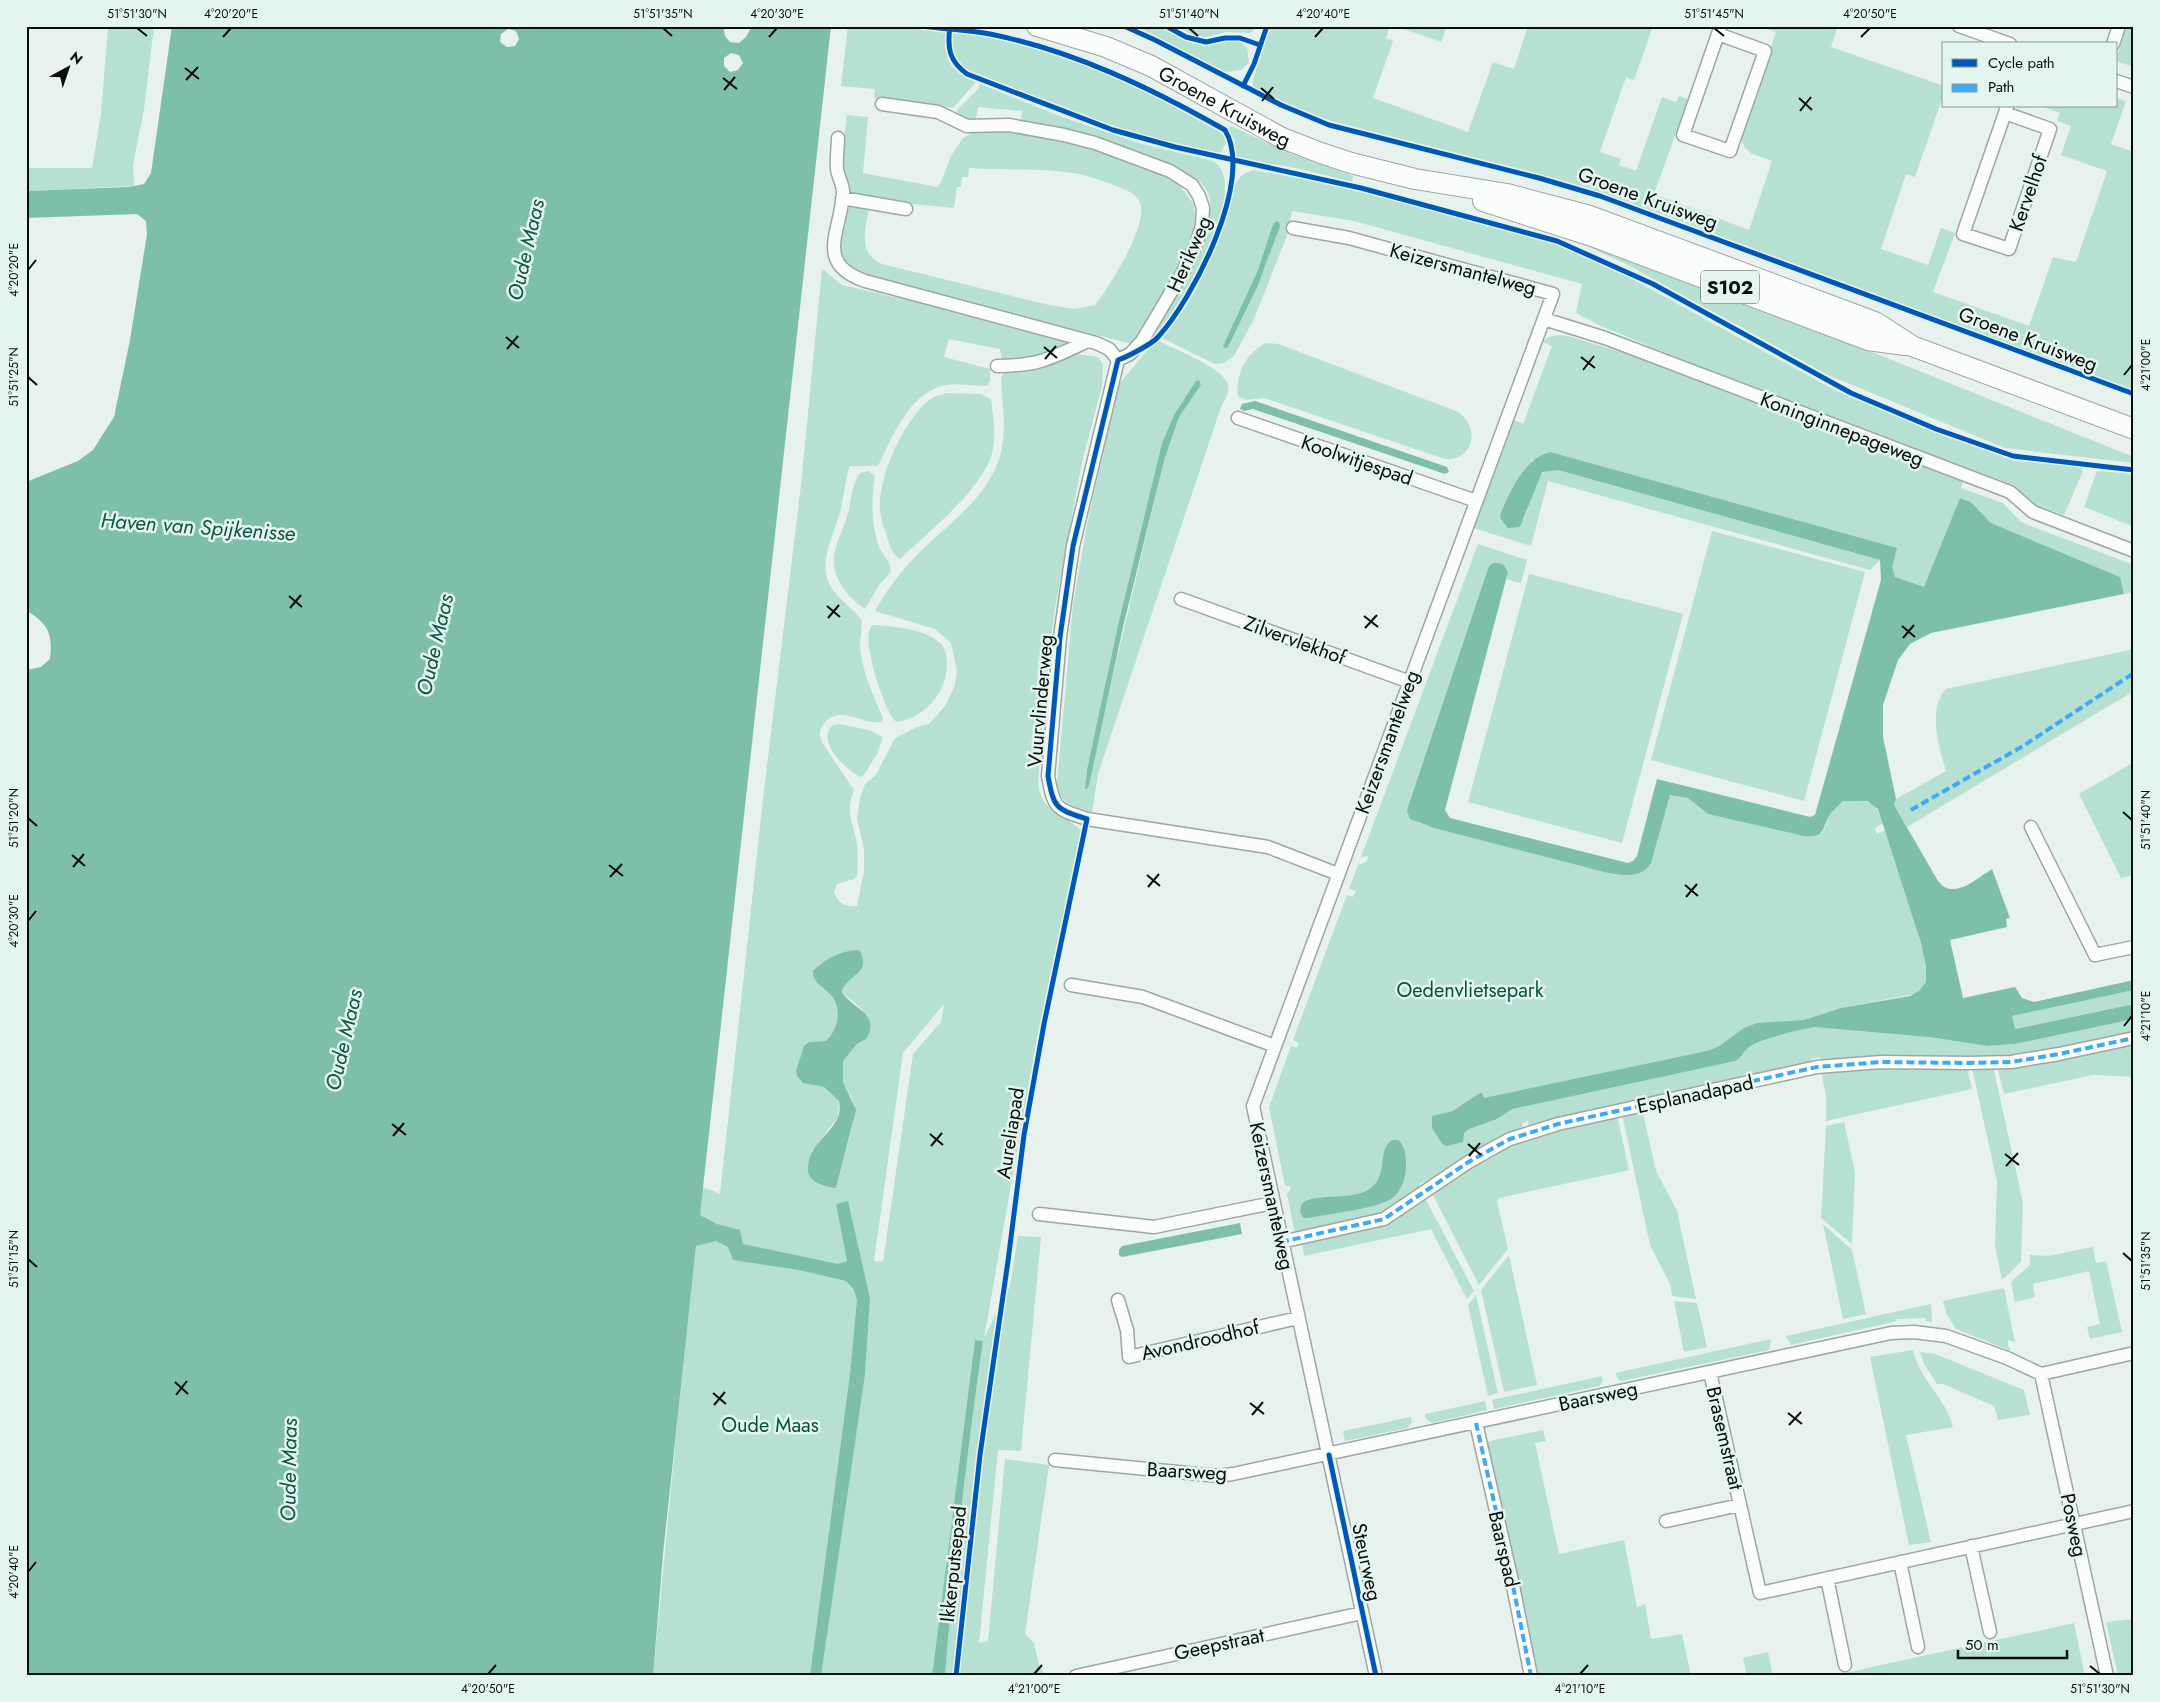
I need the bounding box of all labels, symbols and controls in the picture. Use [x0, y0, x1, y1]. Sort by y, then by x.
text: 51°51'30"N [107, 5, 167, 23]
text: 4°20'20"E [204, 5, 258, 23]
text: 51°51'35"N [633, 5, 693, 23]
text: 4°20'30"E [750, 5, 804, 23]
text: 51°51'40"N [1159, 5, 1219, 23]
text: 4°20'40"E [1296, 5, 1350, 23]
text: 51°51'45"N [1684, 5, 1744, 23]
text: 4°20'50"E [1843, 5, 1897, 23]
north arrow [42, 42, 92, 92]
legend [1942, 42, 2118, 108]
text: N [66, 47, 87, 69]
text: Cycle path [1988, 52, 2055, 74]
street label: Groene Kruisweg [1153, 59, 1295, 155]
text: Path [1988, 76, 2014, 98]
street label: Kervelhof [2002, 150, 2055, 235]
street label: Groene Kruisweg [1574, 160, 1722, 237]
water label: Oude Maas [500, 196, 552, 304]
street label: Herikweg [1160, 211, 1219, 297]
street label: Keizersmantelweg [1386, 236, 1539, 303]
text: 4°20'20"E [5, 243, 23, 297]
road number: S102 [1701, 270, 1759, 304]
street label: Groene Kruisweg [1954, 300, 2102, 379]
text: 4°21'00"E [2137, 339, 2155, 391]
text: 51°51'25"N [5, 347, 23, 407]
street label: Koninginnepageweg [1756, 385, 1928, 474]
street label: Koolwitjespad [1297, 428, 1417, 493]
water label: Haven van Spijkenisse [100, 505, 297, 549]
water label: Oude Maas [409, 591, 461, 699]
street label: Zilvervlekhof [1240, 609, 1351, 673]
street label: Vuurvlinderweg [1020, 633, 1061, 769]
street label: Keizersmantelweg [1348, 666, 1427, 818]
text: 51°51'20"N [5, 788, 23, 848]
text: 51°51'40"N [2137, 790, 2155, 850]
text: 4°20'30"E [5, 894, 23, 948]
park label: Oedenvlietsepark [1397, 976, 1544, 1005]
water label: Oude Maas [318, 986, 370, 1094]
text: 4°21'10"E [2137, 991, 2155, 1041]
street label: Esplanadapad [1634, 1068, 1756, 1121]
street label: Aureliapad [989, 1085, 1032, 1181]
street label: Keizersmantelweg [1242, 1119, 1301, 1273]
text: 51°51'15"N [5, 1230, 23, 1288]
text: 51°51'35"N [2137, 1231, 2155, 1291]
street label: Avondroodhof [1138, 1313, 1263, 1368]
street label: Baarsweg [1556, 1374, 1640, 1419]
street label: Brasemstraat [1699, 1384, 1751, 1493]
park label: Oude Maas [721, 1411, 819, 1440]
water label: Oude Maas [273, 1417, 305, 1522]
street label: Baarsweg [1146, 1455, 1228, 1488]
street label: Posweg [2053, 1491, 2094, 1560]
street label: Ikkerputsepad [933, 1504, 974, 1624]
street label: Baarspad [1481, 1508, 1526, 1590]
street label: Steurweg [1344, 1520, 1389, 1604]
text: 4°20'40"E [5, 1545, 23, 1599]
street label: Geepstraat [1171, 1621, 1267, 1668]
scale bar [1958, 1627, 2066, 1659]
text: 50 m [1965, 1634, 1999, 1656]
text: 4°20'50"E [461, 1680, 515, 1698]
text: 4°21'00"E [1008, 1680, 1060, 1698]
text: 4°21'10"E [1555, 1680, 1605, 1698]
text: 51°51'30"N [2070, 1680, 2130, 1698]

